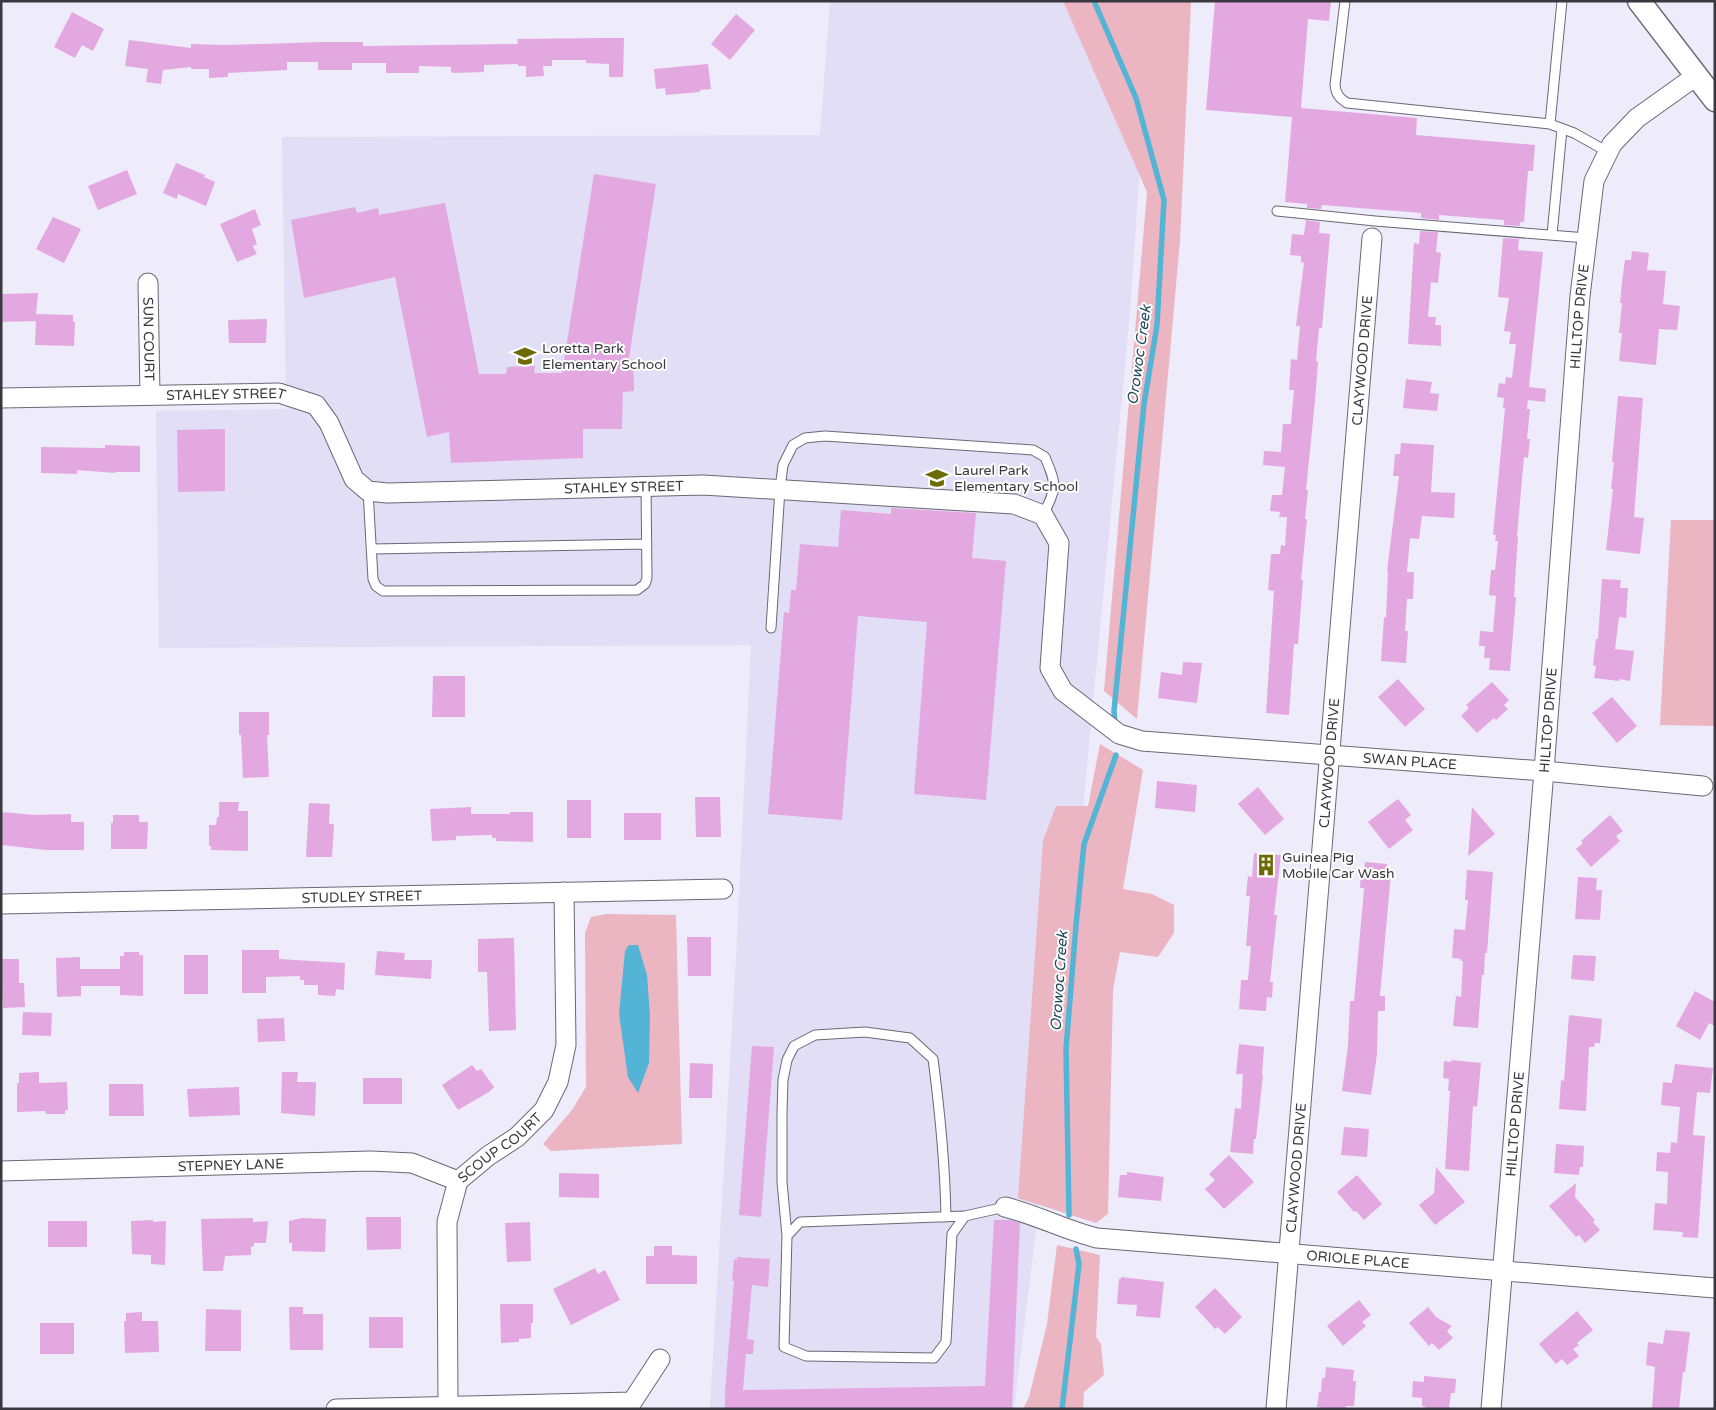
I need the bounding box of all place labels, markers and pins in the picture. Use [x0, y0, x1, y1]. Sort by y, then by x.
place label: Loretta Park Elementary School [542, 340, 666, 373]
school or university icon: Loretta Park Elementary School [512, 343, 538, 369]
place label: Laurel Park Elementary School [954, 462, 1078, 495]
school or university icon: Laurel Park Elementary School [924, 465, 950, 491]
place label: Guinea Pig Mobile Car Wash [1282, 849, 1395, 882]
building icon: Guinea Pig Mobile Car Wash [1253, 852, 1279, 878]

